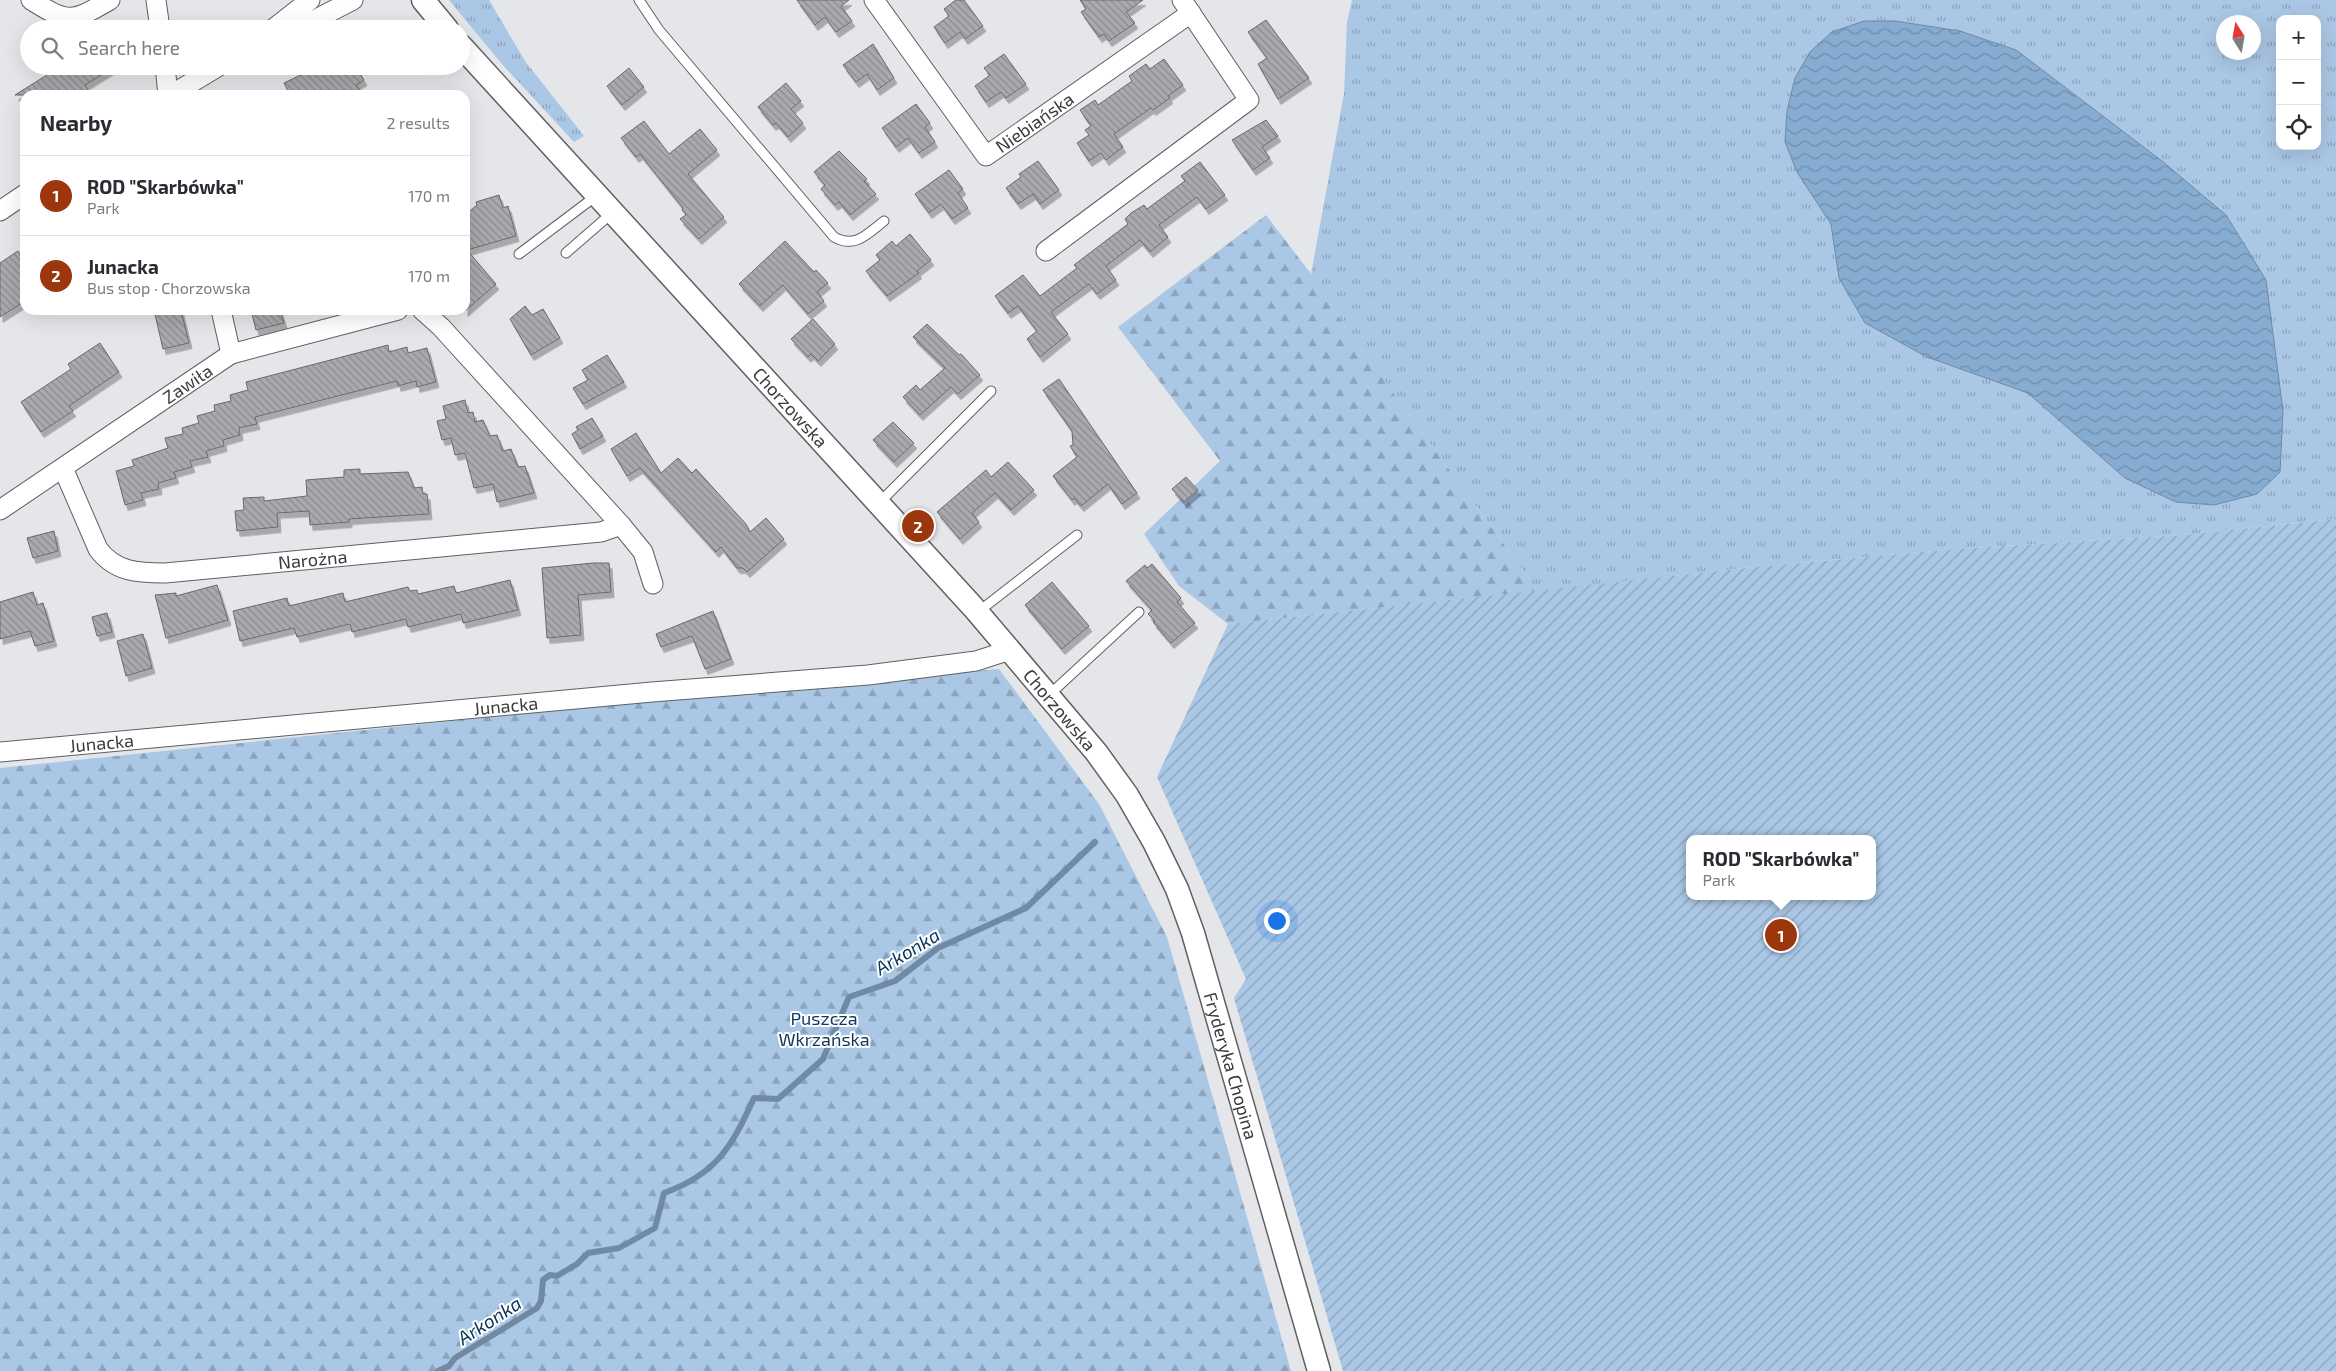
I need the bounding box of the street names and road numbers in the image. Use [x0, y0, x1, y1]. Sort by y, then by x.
street label: Niebiańska [991, 87, 1078, 157]
street label: Zawiła [158, 359, 216, 408]
street label: Chorzowska [749, 363, 833, 452]
street label: Narożna [277, 545, 348, 573]
street label: Chorzowska [1019, 664, 1101, 755]
street label: Junacka [473, 692, 539, 719]
street label: Junacka [68, 729, 135, 757]
street label: Fryderyka Chopina [1200, 989, 1263, 1142]

